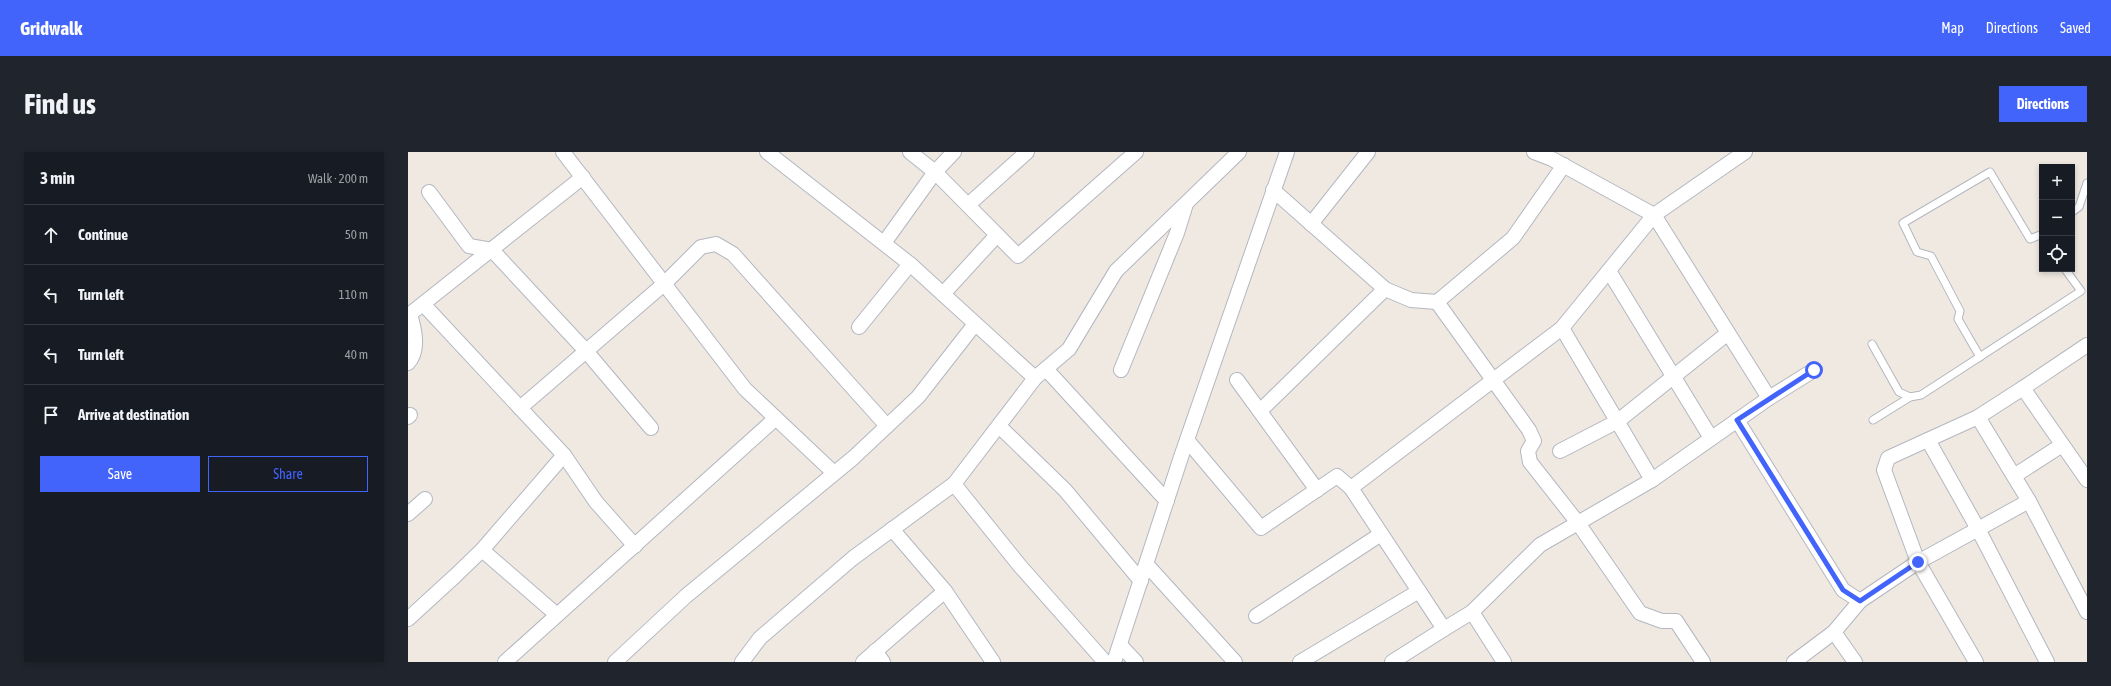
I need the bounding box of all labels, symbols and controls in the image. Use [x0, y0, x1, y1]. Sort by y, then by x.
text: Gridwalk [20, 17, 82, 39]
text: Map [1941, 20, 1964, 36]
text: Directions [1986, 20, 2038, 36]
text: Saved [2060, 20, 2091, 36]
button: Directions [1999, 86, 2087, 122]
text: Find us [24, 88, 96, 120]
map controls [2039, 164, 2075, 272]
button: + [2039, 164, 2075, 200]
text: 3 min [40, 168, 75, 188]
text: Walk · 200 m [308, 171, 368, 186]
button: − [2039, 200, 2075, 236]
icon: ahead [40, 224, 62, 246]
text: Continue [78, 226, 128, 243]
text: 50 m [345, 227, 368, 242]
button: locate [2039, 236, 2075, 272]
icon: left [40, 284, 62, 306]
text: Turn left [78, 286, 124, 303]
text: 110 m [339, 287, 368, 302]
icon: left [40, 344, 62, 366]
text: Turn left [78, 346, 124, 363]
text: 40 m [345, 347, 368, 362]
route start [1805, 361, 1823, 379]
icon: arrive [40, 404, 62, 426]
text: Arrive at destination [78, 406, 189, 423]
button: Save [40, 456, 200, 492]
button: Share [208, 456, 368, 492]
route end [1909, 553, 1927, 571]

